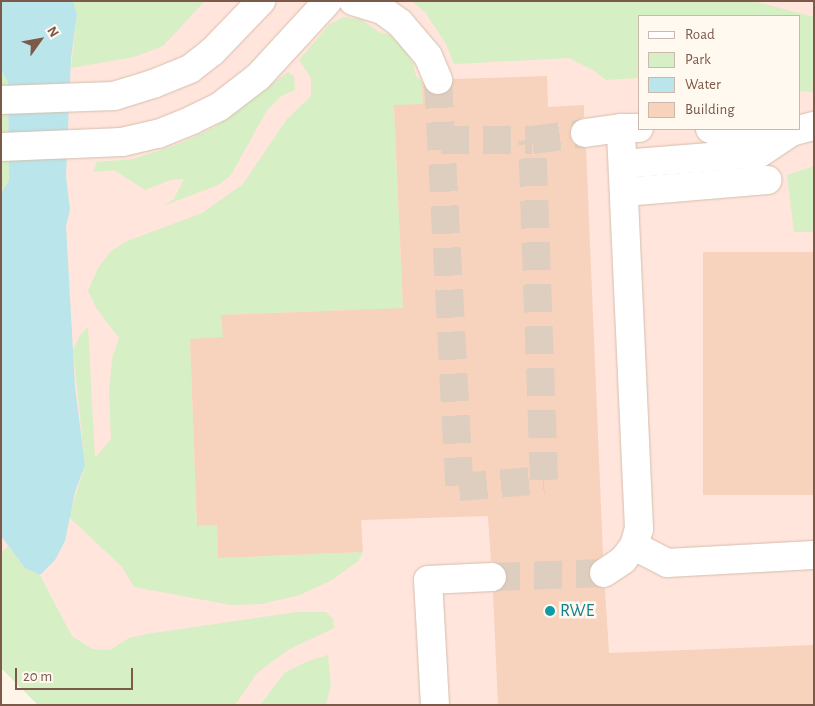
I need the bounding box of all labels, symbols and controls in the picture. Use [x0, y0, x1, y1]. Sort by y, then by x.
north arrow [15, 15, 65, 65]
legend [638, 15, 800, 130]
text: N [44, 24, 61, 40]
text: Road [685, 27, 715, 42]
text: Park [685, 52, 711, 67]
text: Water [685, 77, 721, 92]
text: Building [685, 102, 735, 117]
place label: RWE [560, 600, 594, 622]
marker: RWE [544, 605, 556, 617]
scale bar [18, 658, 135, 690]
text: 20 m [23, 669, 52, 684]

